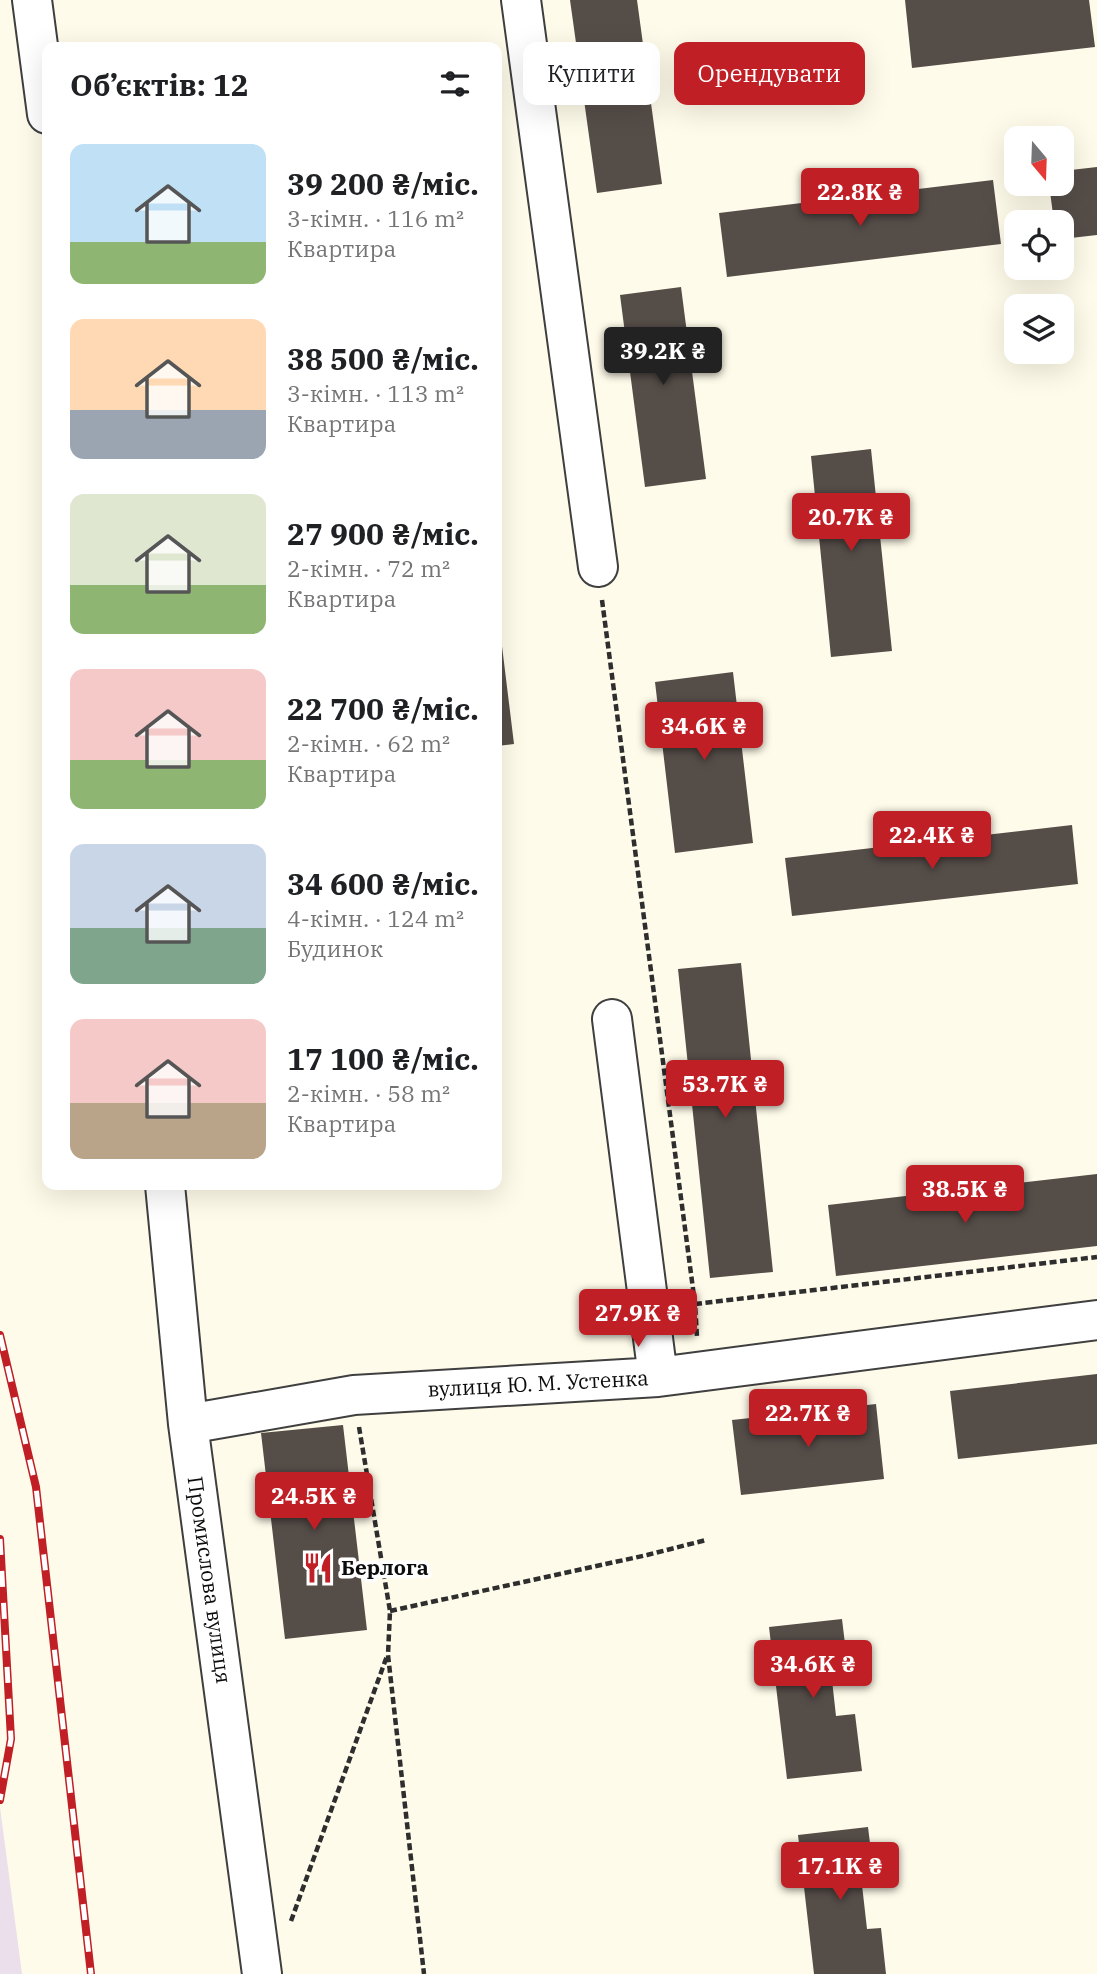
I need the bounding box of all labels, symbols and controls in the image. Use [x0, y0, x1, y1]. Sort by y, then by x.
chip: Купити [523, 42, 660, 105]
chip: Орендувати [674, 42, 865, 105]
text: Об’єктів: 12 [70, 65, 249, 104]
icon: filters [436, 65, 474, 103]
north arrow [1004, 126, 1074, 196]
map controls [1004, 126, 1074, 364]
text: 39 200 ₴/міс. [287, 164, 479, 203]
pin: 22.8K ₴ [795, 168, 925, 228]
icon: home [126, 172, 210, 256]
text: 22.8K ₴ [817, 176, 903, 206]
text: 3-кімн. · 116 m² [287, 203, 464, 233]
button: locate [1004, 210, 1074, 280]
text: Квартира [287, 233, 396, 263]
button: layers [1004, 294, 1074, 364]
pin: 39.2K ₴ [598, 328, 728, 387]
text: 39.2K ₴ [620, 335, 706, 365]
text: 38 500 ₴/міс. [287, 339, 479, 378]
icon: home [126, 347, 210, 431]
text: 3-кімн. · 113 m² [287, 378, 464, 408]
text: Квартира [287, 408, 396, 438]
pin: 20.7K ₴ [786, 494, 916, 553]
text: 20.7K ₴ [808, 501, 894, 531]
text: 27 900 ₴/міс. [287, 514, 479, 553]
icon: home [126, 522, 210, 606]
text: 2-кімн. · 72 m² [287, 553, 450, 583]
text: Квартира [287, 583, 396, 613]
text: 22 700 ₴/міс. [287, 689, 479, 728]
icon: home [126, 697, 210, 781]
pin: 34.6K ₴ [639, 702, 769, 762]
text: 34.6K ₴ [661, 710, 747, 740]
text: 2-кімн. · 62 m² [287, 728, 450, 758]
text: Квартира [287, 758, 396, 788]
pin: 22.4K ₴ [867, 812, 997, 871]
text: 22.4K ₴ [889, 819, 975, 849]
text: 34 600 ₴/міс. [287, 864, 479, 903]
icon: home [126, 872, 210, 956]
text: 4-кімн. · 124 m² [287, 903, 464, 933]
text: Будинок [287, 933, 383, 963]
text: 17 100 ₴/міс. [287, 1039, 479, 1078]
icon: home [126, 1047, 210, 1131]
pin: 53.7K ₴ [660, 1060, 790, 1120]
text: 53.7K ₴ [682, 1068, 768, 1098]
text: 2-кімн. · 58 m² [287, 1078, 450, 1108]
text: Квартира [287, 1108, 396, 1138]
pin: 38.5K ₴ [900, 1166, 1030, 1225]
text: 38.5K ₴ [922, 1173, 1008, 1203]
pin: 27.9K ₴ [573, 1290, 703, 1349]
text: 27.9K ₴ [595, 1297, 681, 1327]
street label: вулиця Ю. М. Устенка [427, 1363, 649, 1403]
pin: 22.7K ₴ [743, 1390, 873, 1449]
text: 22.7K ₴ [765, 1397, 851, 1427]
pin: 24.5K ₴ [249, 1472, 379, 1532]
street label: Промислова вулиця [182, 1474, 238, 1685]
text: 24.5K ₴ [271, 1480, 357, 1510]
restaurant icon: Берлога [301, 1551, 335, 1585]
place label: Берлога [341, 1553, 429, 1581]
pin: 34.6K ₴ [748, 1640, 878, 1700]
text: 34.6K ₴ [770, 1648, 856, 1678]
pin: 17.1K ₴ [775, 1842, 905, 1902]
text: 17.1K ₴ [797, 1850, 883, 1880]

